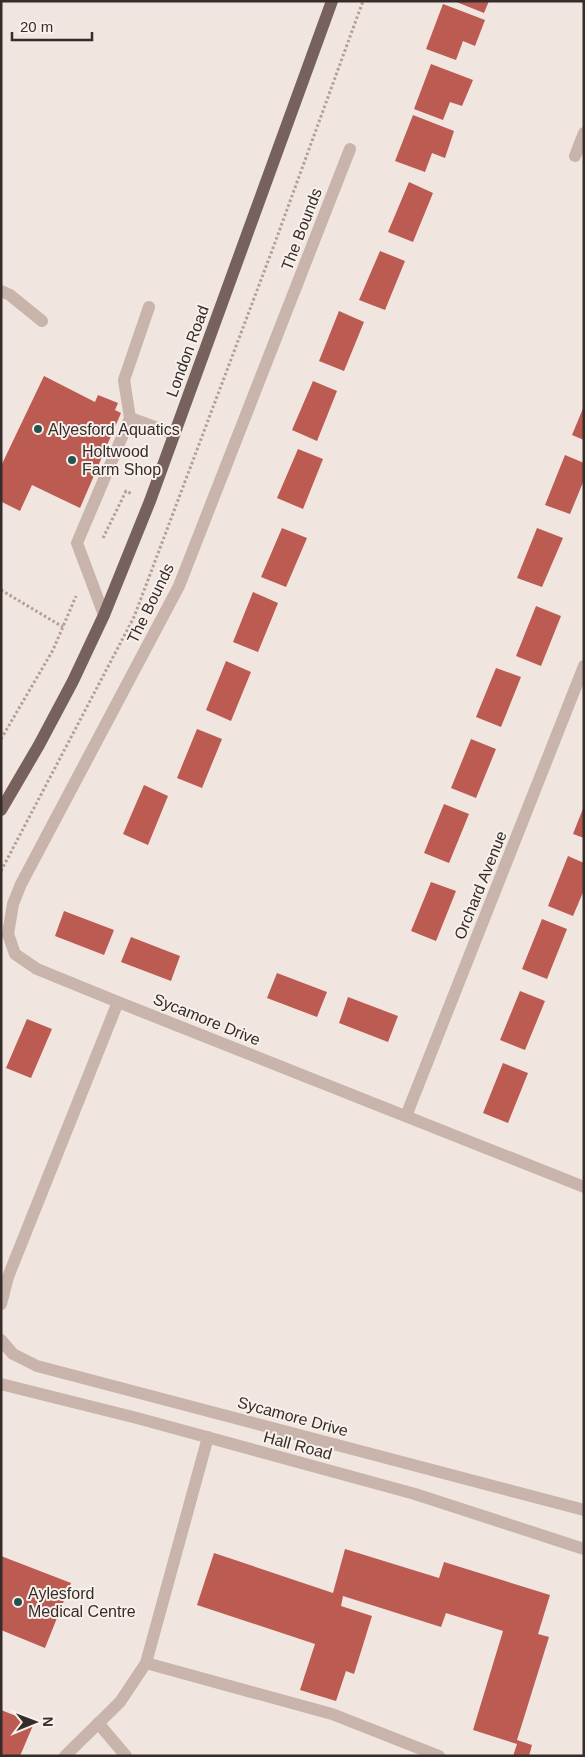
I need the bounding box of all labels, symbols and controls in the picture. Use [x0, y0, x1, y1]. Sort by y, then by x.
scale bar [12, 10, 92, 42]
text: 20 m [20, 18, 53, 35]
street label: The Bounds [278, 186, 325, 273]
street label: London Road [163, 303, 212, 399]
place label: Alyesford Aquatics [48, 421, 180, 438]
marker: Alyesford Aquatics [32, 423, 44, 435]
place label: Holtwood Farm Shop [82, 443, 161, 478]
marker: Holtwood Farm Shop [66, 454, 78, 466]
street label: The Bounds [124, 561, 177, 646]
street label: Orchard Avenue [451, 828, 510, 942]
street label: Sycamore Drive [151, 990, 263, 1049]
street label: Sycamore Drive [236, 1394, 350, 1439]
street label: Hall Road [262, 1428, 334, 1463]
place label: Aylesford Medical Centre [28, 1585, 136, 1620]
marker: Aylesford Medical Centre [12, 1596, 24, 1608]
north arrow [10, 1697, 60, 1747]
text: N [40, 1717, 56, 1727]

